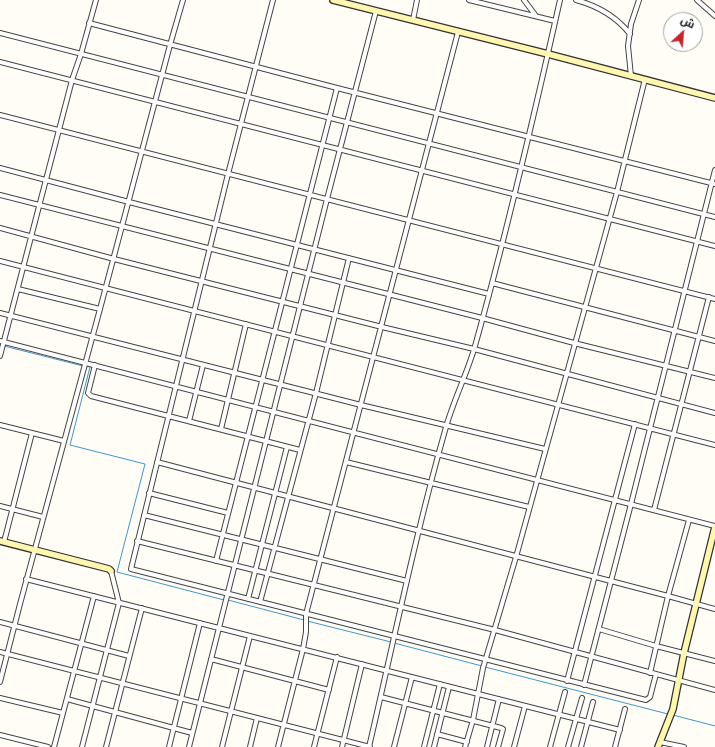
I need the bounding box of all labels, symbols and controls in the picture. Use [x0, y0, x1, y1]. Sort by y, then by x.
north arrow [663, 12, 703, 52]
text: ش [678, 13, 697, 32]

